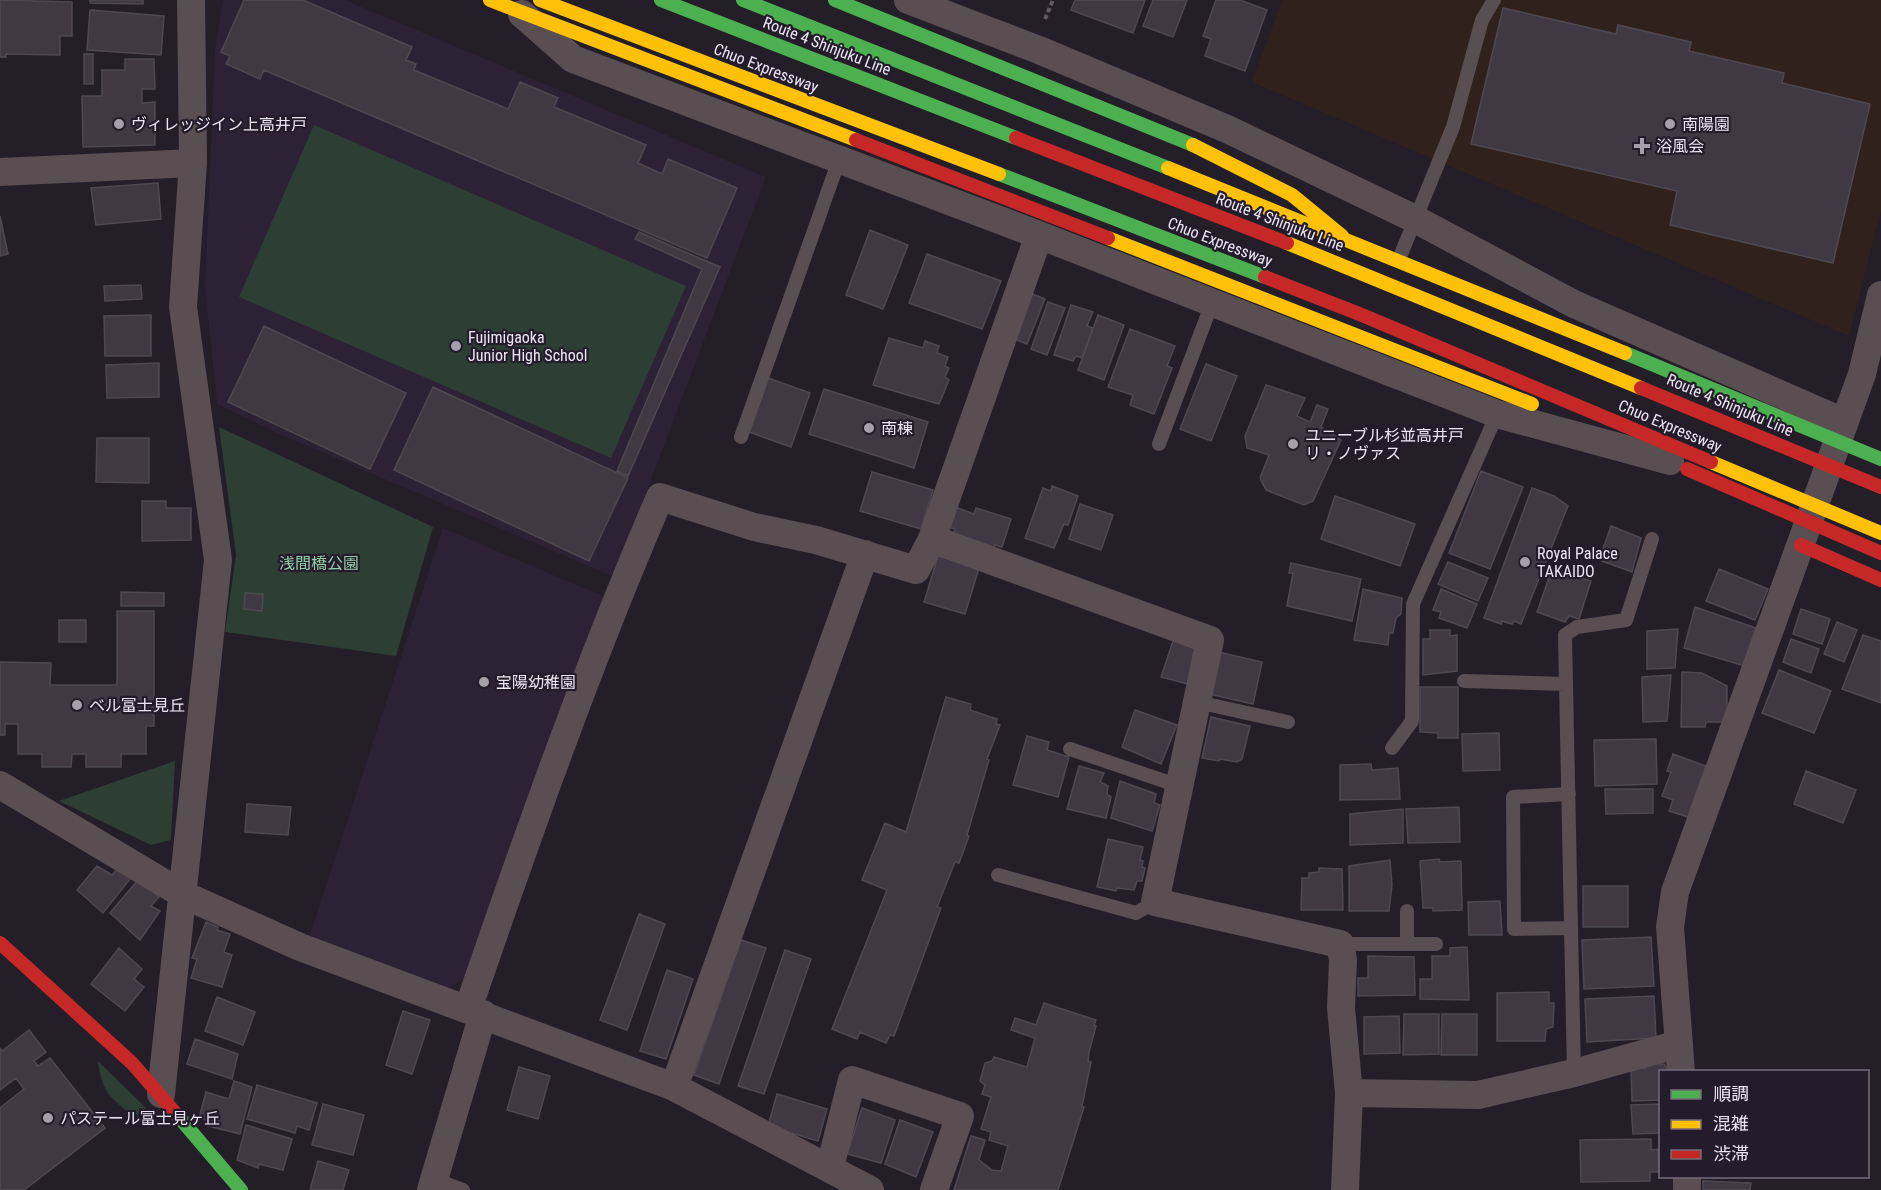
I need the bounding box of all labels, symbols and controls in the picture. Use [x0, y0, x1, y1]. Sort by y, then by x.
street label: Route 4 Shinjuku Line [760, 13, 894, 79]
street label: Chuo Expressway [711, 39, 821, 97]
place label: ヴィレッジイン上高井戸 [131, 115, 307, 134]
place label: 南陽園 [1682, 115, 1730, 134]
marker: ヴィレッジイン上高井戸 [112, 117, 126, 131]
marker: 南陽園 [1663, 117, 1677, 131]
marker: 浴風会 [1633, 137, 1651, 155]
place label: 浴風会 [1656, 137, 1704, 156]
street label: Route 4 Shinjuku Line [1213, 189, 1347, 255]
street label: Chuo Expressway [1165, 213, 1275, 271]
place label: Fujimigaoka Junior High School [468, 328, 588, 365]
marker: Fujimigaoka Junior High School [449, 339, 463, 353]
street label: Route 4 Shinjuku Line [1664, 370, 1796, 440]
street label: Chuo Expressway [1615, 396, 1725, 456]
place label: 南棟 [881, 419, 913, 438]
marker: 南棟 [862, 421, 876, 435]
place label: ユニーブル杉並高井戸 リ・ノヴァス [1305, 426, 1464, 463]
marker: ユニーブル杉並高井戸 リ・ノヴァス [1286, 437, 1300, 451]
place label: Royal Palace TAKAIDO [1537, 544, 1618, 581]
park label: 浅間橋公園 [279, 554, 359, 573]
marker: Royal Palace TAKAIDO [1518, 555, 1532, 569]
place label: 宝陽幼稚園 [496, 673, 576, 692]
marker: 宝陽幼稚園 [477, 675, 491, 689]
place label: ベル富士見丘 [89, 696, 185, 715]
marker: ベル富士見丘 [70, 698, 84, 712]
legend [1659, 1070, 1869, 1178]
text: 順調 [1713, 1083, 1749, 1104]
place label: パステール富士見ヶ丘 [60, 1109, 220, 1128]
marker: パステール富士見ヶ丘 [41, 1111, 55, 1125]
text: 混雑 [1713, 1113, 1749, 1134]
text: 渋滞 [1713, 1143, 1749, 1164]

